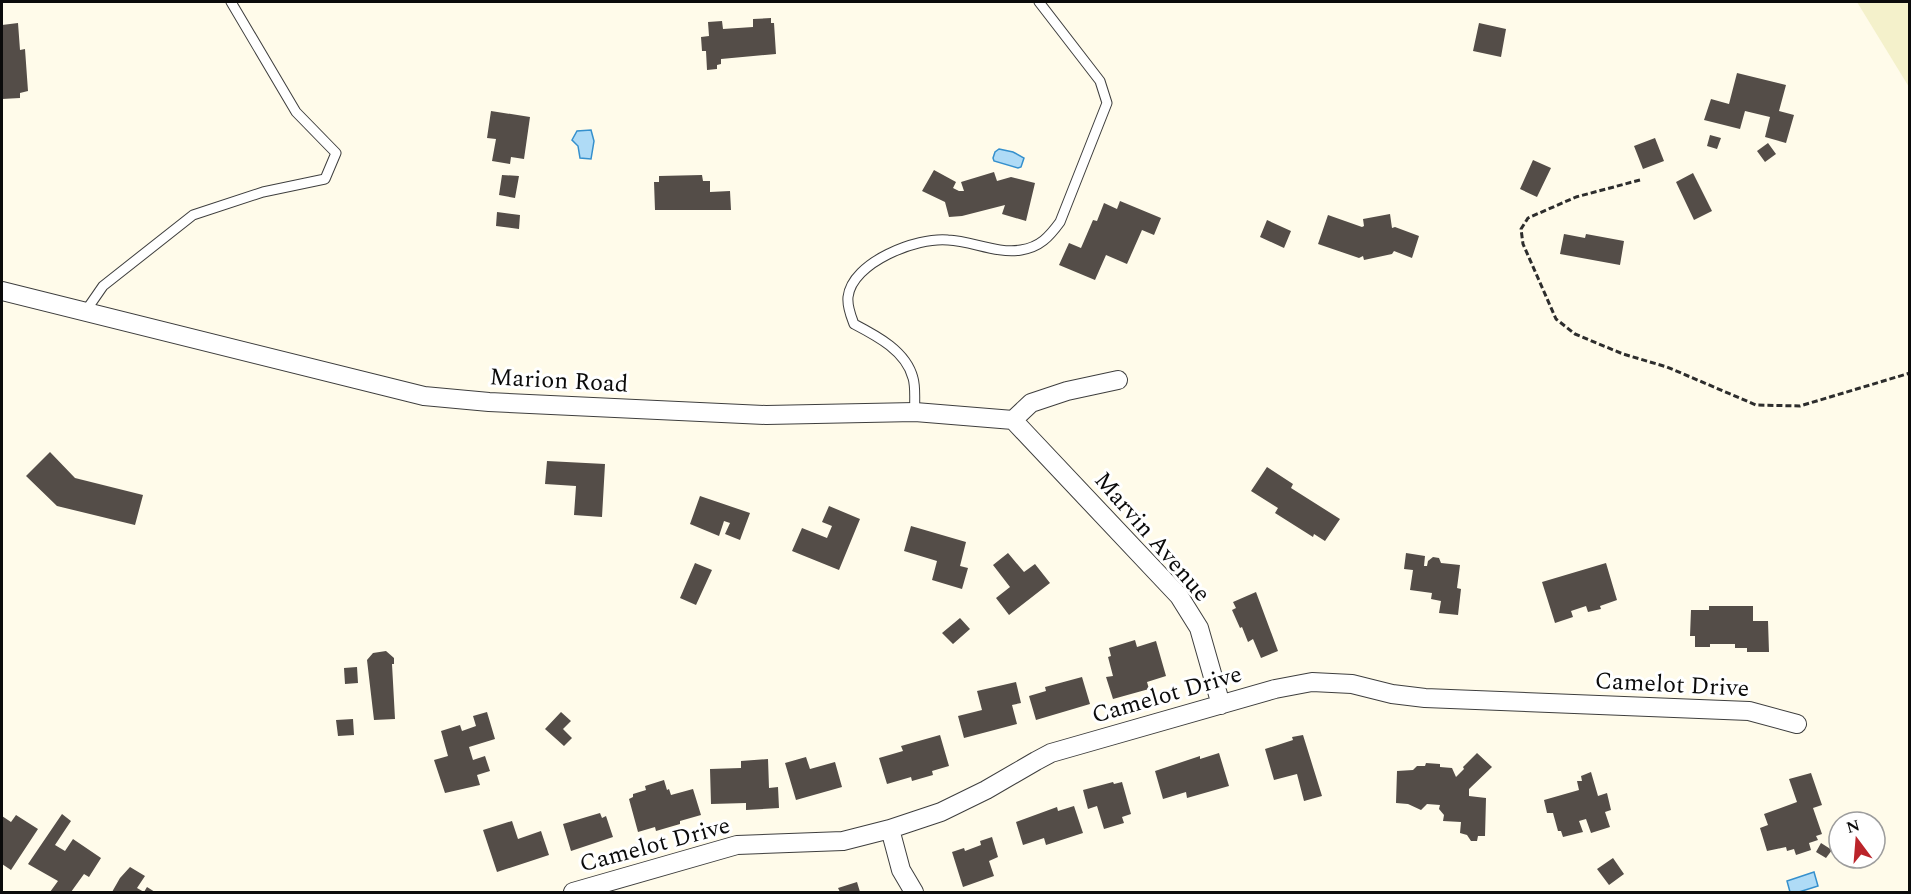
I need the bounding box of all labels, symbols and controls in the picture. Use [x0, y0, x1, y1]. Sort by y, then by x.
street label: Marion Road [489, 359, 629, 403]
street label: Marvin Avenue [1085, 464, 1219, 610]
street label: Camelot Drive [1088, 656, 1246, 734]
street label: Camelot Drive [1594, 663, 1750, 707]
street label: Camelot Drive [576, 808, 734, 882]
north arrow [1827, 810, 1887, 870]
text: N [1844, 813, 1863, 840]

